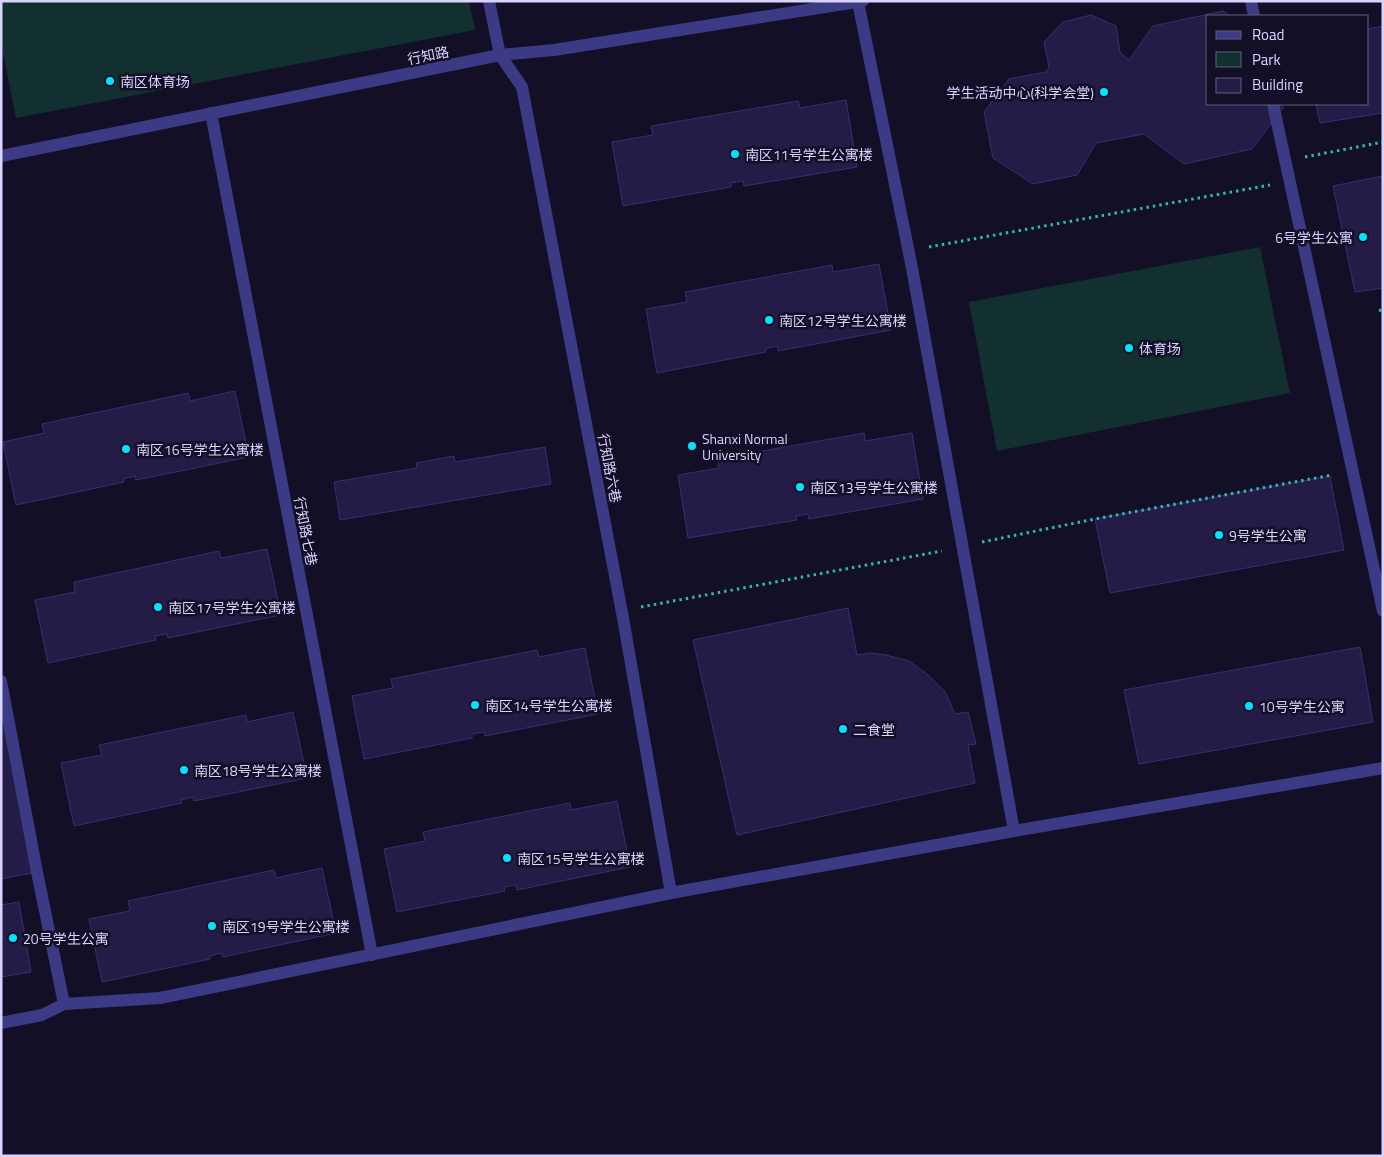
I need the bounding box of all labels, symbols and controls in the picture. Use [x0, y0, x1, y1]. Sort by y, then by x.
legend [1206, 15, 1369, 105]
text: Road [1252, 23, 1284, 46]
street label: 行知路 [405, 41, 451, 69]
text: Park [1252, 48, 1281, 71]
place label: 南区体育场 [120, 71, 190, 92]
text: Building [1252, 73, 1303, 96]
marker: 南区体育场 [104, 75, 116, 87]
place label: 学生活动中心(科学会堂) [947, 82, 1094, 103]
marker: 学生活动中心(科学会堂) [1098, 86, 1110, 98]
place label: 南区11号学生公寓楼 [745, 144, 873, 165]
marker: 南区11号学生公寓楼 [729, 148, 741, 160]
place label: 6号学生公寓 [1275, 227, 1353, 248]
marker: 6号学生公寓 [1357, 231, 1369, 243]
place label: 南区12号学生公寓楼 [779, 310, 907, 331]
marker: 南区12号学生公寓楼 [763, 314, 775, 326]
place label: 体育场 [1139, 338, 1181, 359]
marker: 体育场 [1123, 342, 1135, 354]
place label: Shanxi Normal University [702, 428, 788, 465]
street label: 行知路六巷 [593, 432, 627, 504]
place label: 南区16号学生公寓楼 [136, 439, 264, 460]
marker: Shanxi Normal University [686, 440, 698, 452]
marker: 南区16号学生公寓楼 [120, 443, 132, 455]
place label: 南区13号学生公寓楼 [810, 477, 938, 498]
marker: 南区13号学生公寓楼 [794, 481, 806, 493]
street label: 行知路七巷 [289, 495, 323, 567]
place label: 9号学生公寓 [1229, 525, 1307, 546]
marker: 9号学生公寓 [1213, 529, 1225, 541]
place label: 南区17号学生公寓楼 [168, 597, 296, 618]
marker: 南区17号学生公寓楼 [152, 601, 164, 613]
place label: 南区14号学生公寓楼 [485, 695, 613, 716]
place label: 10号学生公寓 [1259, 696, 1345, 717]
marker: 南区14号学生公寓楼 [469, 699, 481, 711]
marker: 10号学生公寓 [1243, 700, 1255, 712]
place label: 二食堂 [853, 719, 895, 740]
marker: 二食堂 [837, 723, 849, 735]
place label: 南区18号学生公寓楼 [194, 760, 322, 781]
marker: 南区18号学生公寓楼 [178, 764, 190, 776]
place label: 南区15号学生公寓楼 [517, 848, 645, 869]
marker: 南区15号学生公寓楼 [501, 852, 513, 864]
place label: 南区19号学生公寓楼 [222, 916, 350, 937]
marker: 南区19号学生公寓楼 [206, 920, 218, 932]
place label: 20号学生公寓 [23, 928, 109, 949]
marker: 20号学生公寓 [7, 932, 19, 944]

